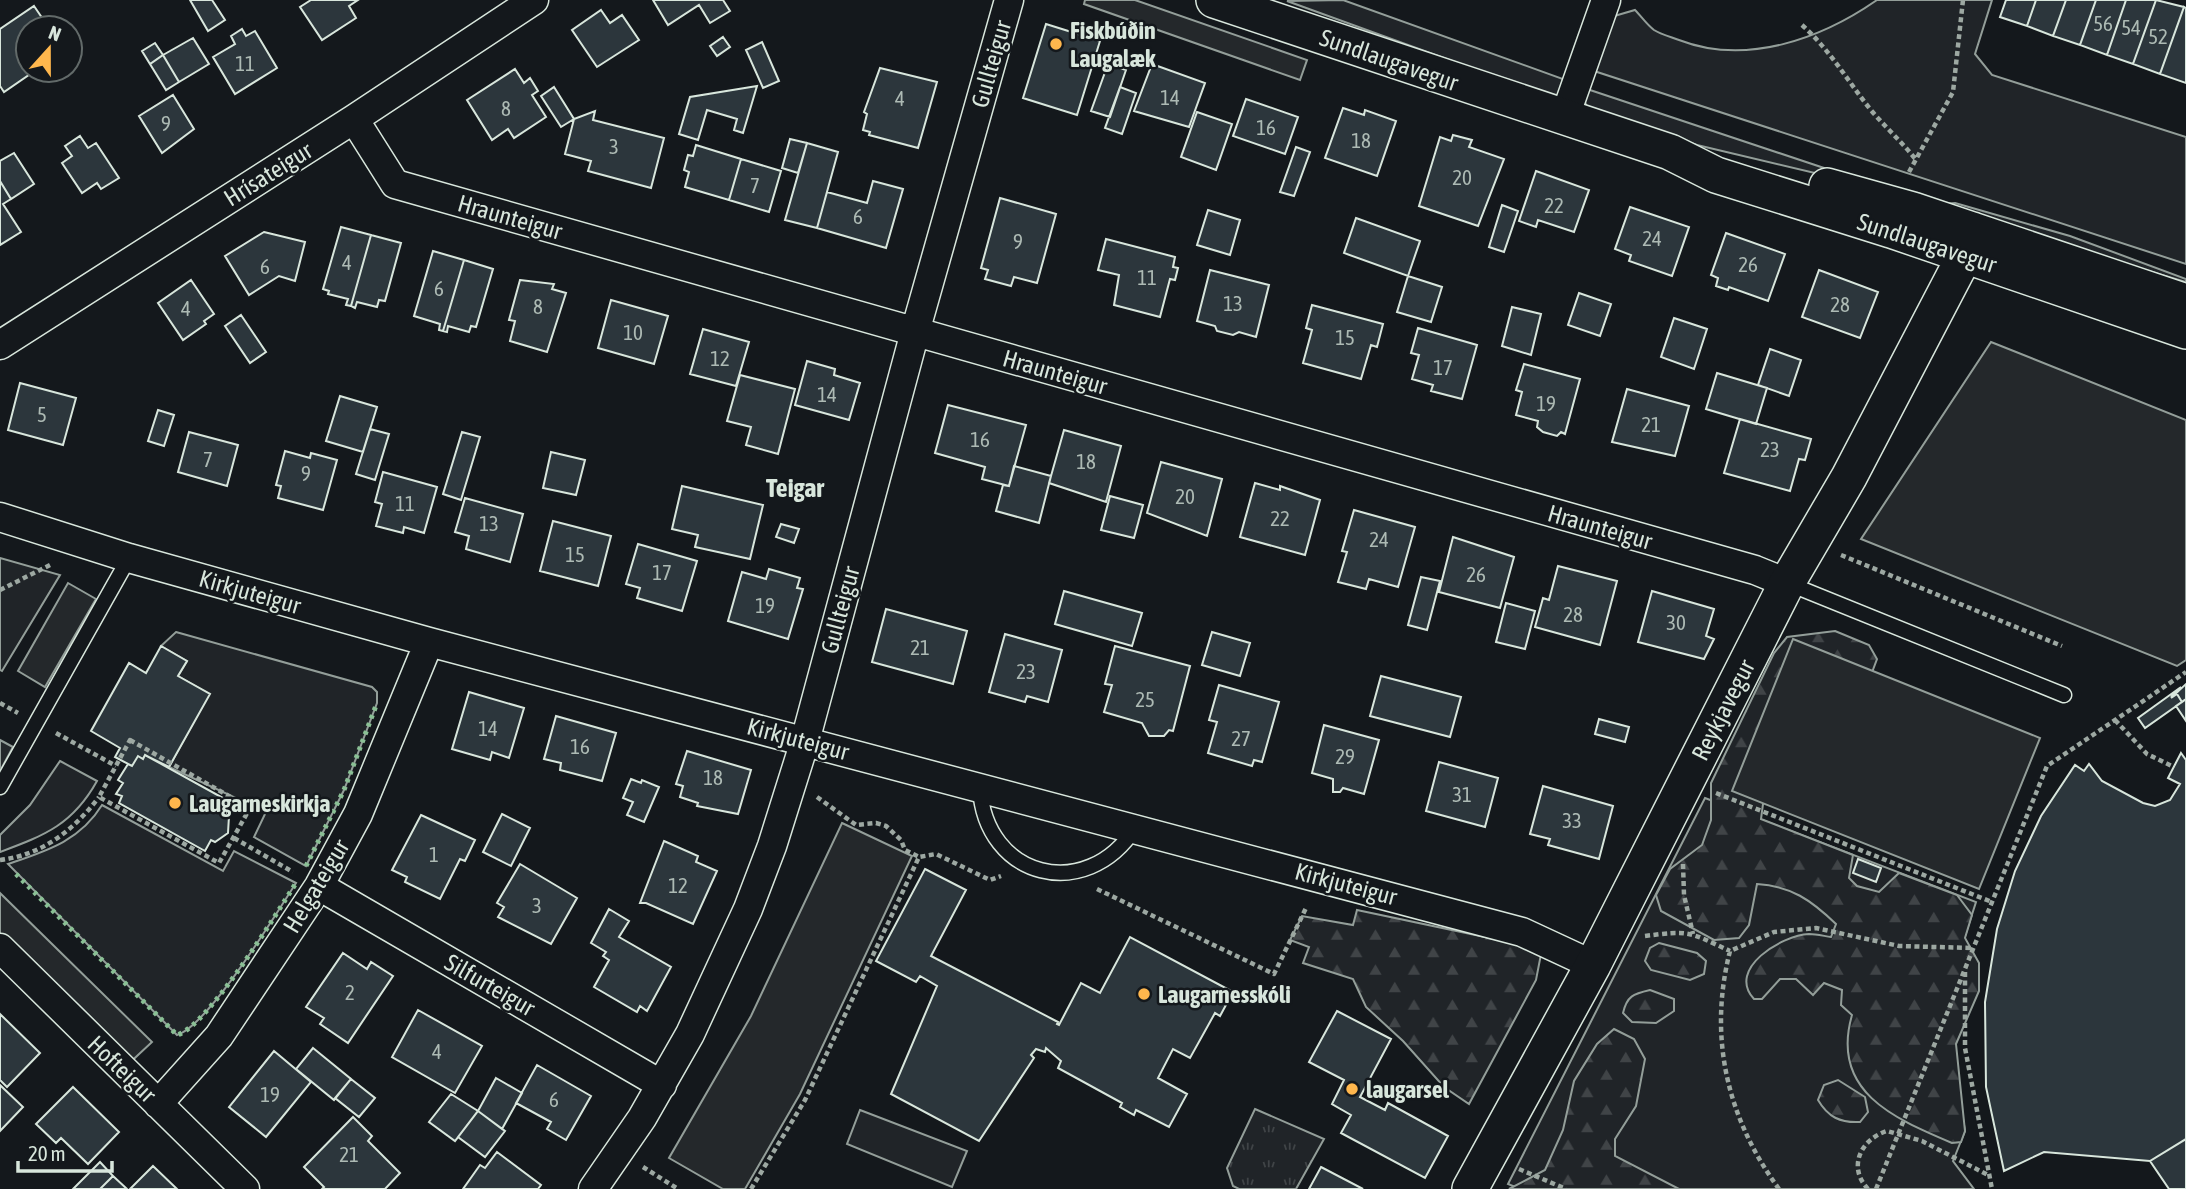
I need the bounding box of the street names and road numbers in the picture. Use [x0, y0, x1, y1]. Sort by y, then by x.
street label: Gullteigur [966, 17, 1017, 111]
street label: Sundlaugavegur [1316, 24, 1462, 97]
street label: Hrísateigur [219, 136, 318, 211]
street label: Hraunteigur [455, 189, 566, 245]
street label: Sundlaugavegur [1854, 208, 2001, 278]
street label: Hraunteigur [1000, 344, 1111, 400]
street label: Hraunteigur [1545, 499, 1656, 555]
street label: Gullteigur [815, 563, 865, 657]
street label: Kirkjuteigur [196, 565, 305, 620]
street label: Reykjavegur [1686, 654, 1760, 765]
street label: Kirkjuteigur [744, 712, 853, 766]
street label: Helgateigur [278, 834, 355, 937]
street label: Kirkjuteigur [1292, 857, 1401, 911]
street label: Silfurteigur [440, 949, 540, 1022]
street label: Hofteigur [82, 1030, 162, 1108]

